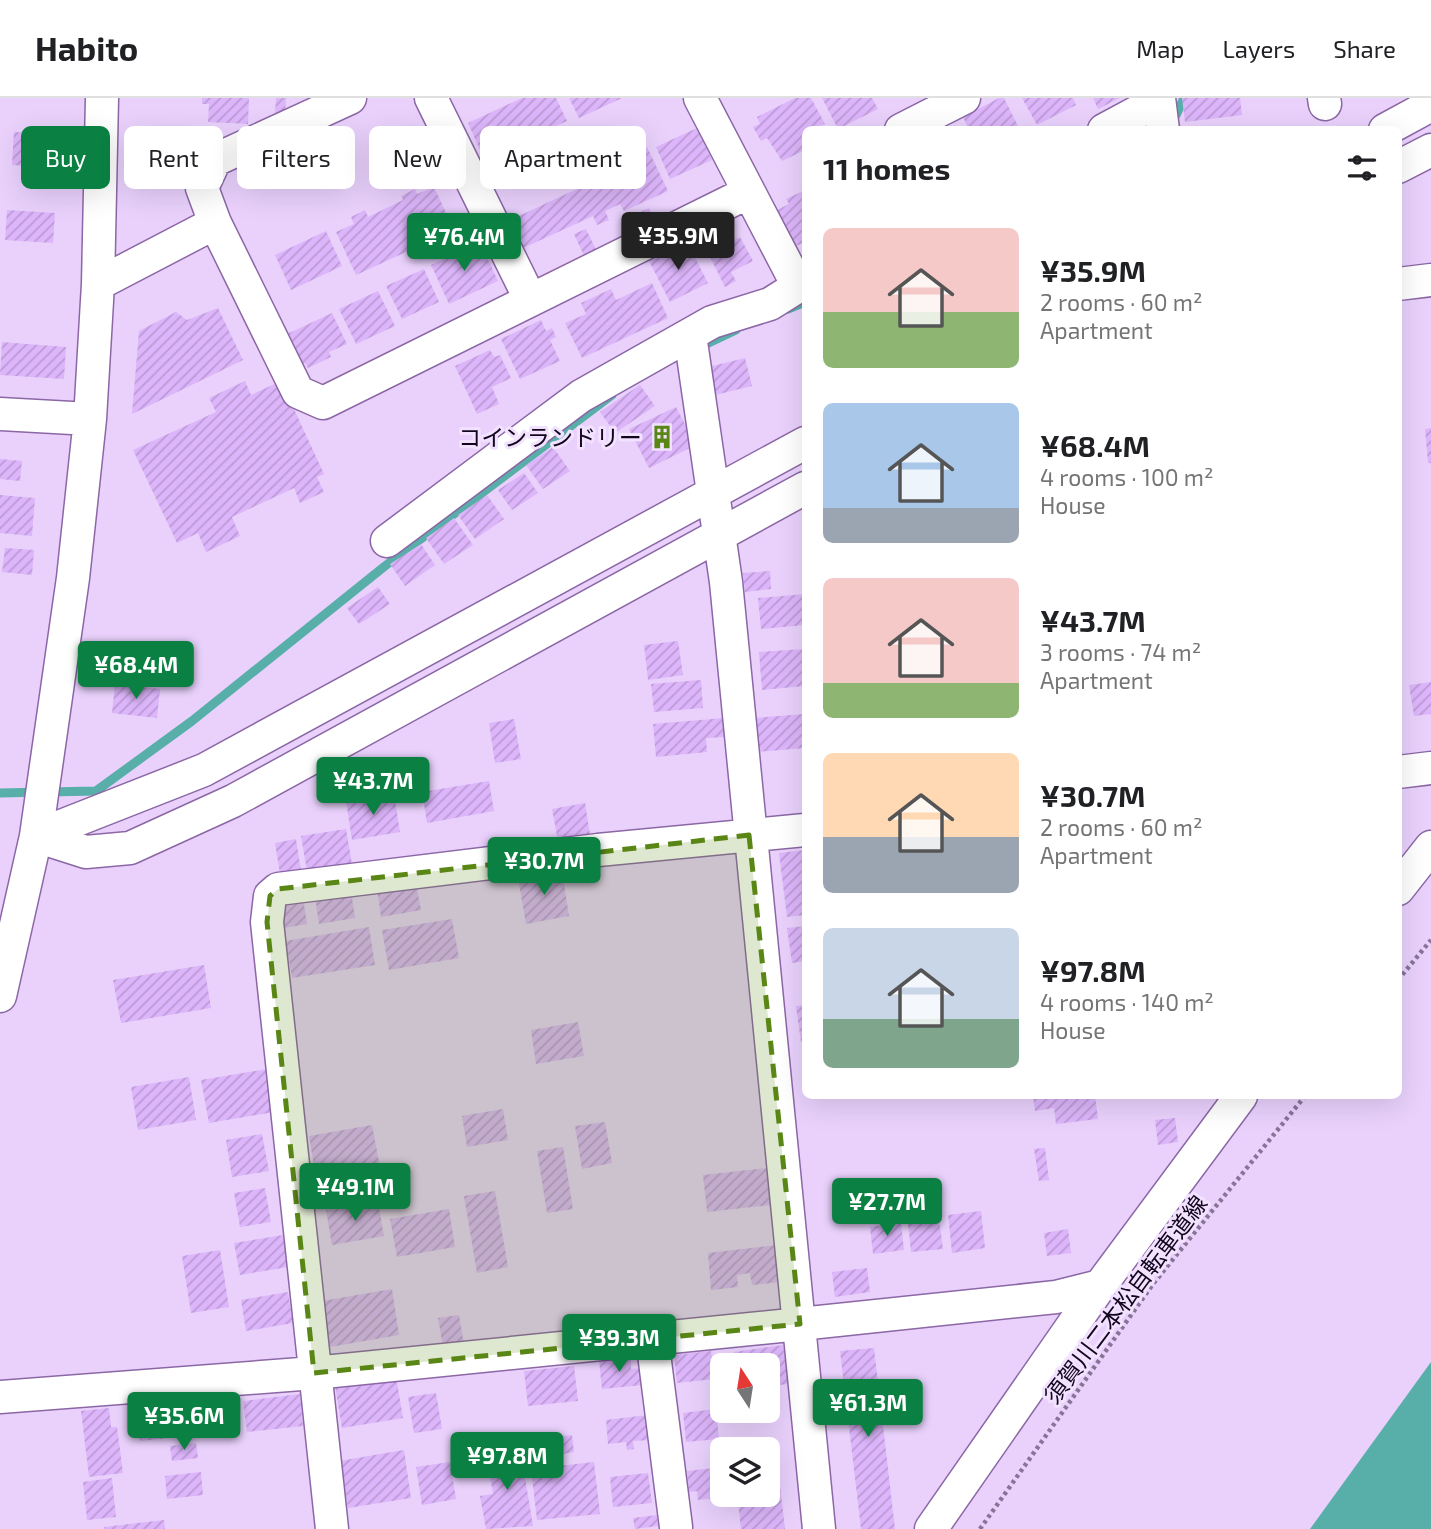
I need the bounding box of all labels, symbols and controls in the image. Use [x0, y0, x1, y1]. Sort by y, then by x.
text: Habito [35, 28, 138, 68]
text: Map [1136, 34, 1184, 63]
text: Layers [1222, 34, 1295, 63]
text: Share [1333, 34, 1396, 63]
chip: Buy [21, 126, 110, 189]
chip: Rent [124, 126, 223, 189]
chip: Filters [237, 126, 355, 189]
chip: New [369, 126, 466, 189]
chip: Apartment [480, 126, 646, 189]
icon: filters [1343, 149, 1381, 187]
text: 11 homes [823, 150, 950, 186]
pin: ¥35.9M [621, 212, 735, 272]
pin: ¥76.4M [407, 214, 521, 273]
text: ¥35.9M [637, 221, 719, 249]
text: ¥76.4M [423, 222, 505, 250]
text: ¥35.9M [1040, 252, 1146, 288]
icon: home [879, 256, 963, 340]
text: 2 rooms · 60 m² [1040, 288, 1202, 316]
text: Apartment [1040, 316, 1153, 344]
place label: コインランドリー [458, 423, 642, 451]
building icon: コインランドリー [648, 423, 676, 451]
text: ¥68.4M [1040, 427, 1150, 463]
icon: home [879, 431, 963, 515]
text: 4 rooms · 100 m² [1040, 463, 1214, 491]
text: House [1040, 491, 1106, 519]
text: ¥43.7M [1040, 602, 1146, 638]
icon: home [879, 606, 963, 690]
text: 3 rooms · 74 m² [1040, 638, 1201, 666]
pin: ¥68.4M [79, 642, 193, 701]
text: ¥68.4M [94, 650, 178, 678]
text: Apartment [1040, 666, 1153, 694]
pin: ¥43.7M [316, 758, 430, 817]
text: ¥43.7M [332, 766, 414, 794]
text: ¥30.7M [1040, 777, 1146, 813]
icon: home [879, 781, 963, 865]
text: 2 rooms · 60 m² [1040, 813, 1202, 841]
pin: ¥30.7M [487, 838, 601, 897]
text: Apartment [1040, 841, 1153, 869]
text: ¥30.7M [504, 846, 584, 874]
text: ¥97.8M [1040, 952, 1146, 988]
icon: home [879, 956, 963, 1040]
text: 4 rooms · 140 m² [1040, 988, 1214, 1016]
text: House [1040, 1016, 1106, 1044]
pin: ¥49.1M [298, 1164, 412, 1223]
text: ¥49.1M [315, 1172, 395, 1200]
pin: ¥27.7M [830, 1178, 944, 1238]
text: ¥27.7M [848, 1187, 926, 1215]
street label: 須賀川二本松自転車道線 [1038, 1190, 1212, 1408]
pin: ¥39.3M [562, 1314, 676, 1374]
text: ¥39.3M [578, 1323, 660, 1351]
north arrow [710, 1353, 780, 1423]
map controls [710, 1353, 780, 1507]
pin: ¥61.3M [811, 1380, 925, 1439]
text: ¥61.3M [829, 1388, 907, 1416]
pin: ¥35.6M [127, 1392, 241, 1452]
text: ¥35.6M [143, 1401, 225, 1429]
pin: ¥97.8M [450, 1432, 564, 1492]
button: layers [710, 1437, 780, 1507]
text: ¥97.8M [466, 1441, 548, 1469]

